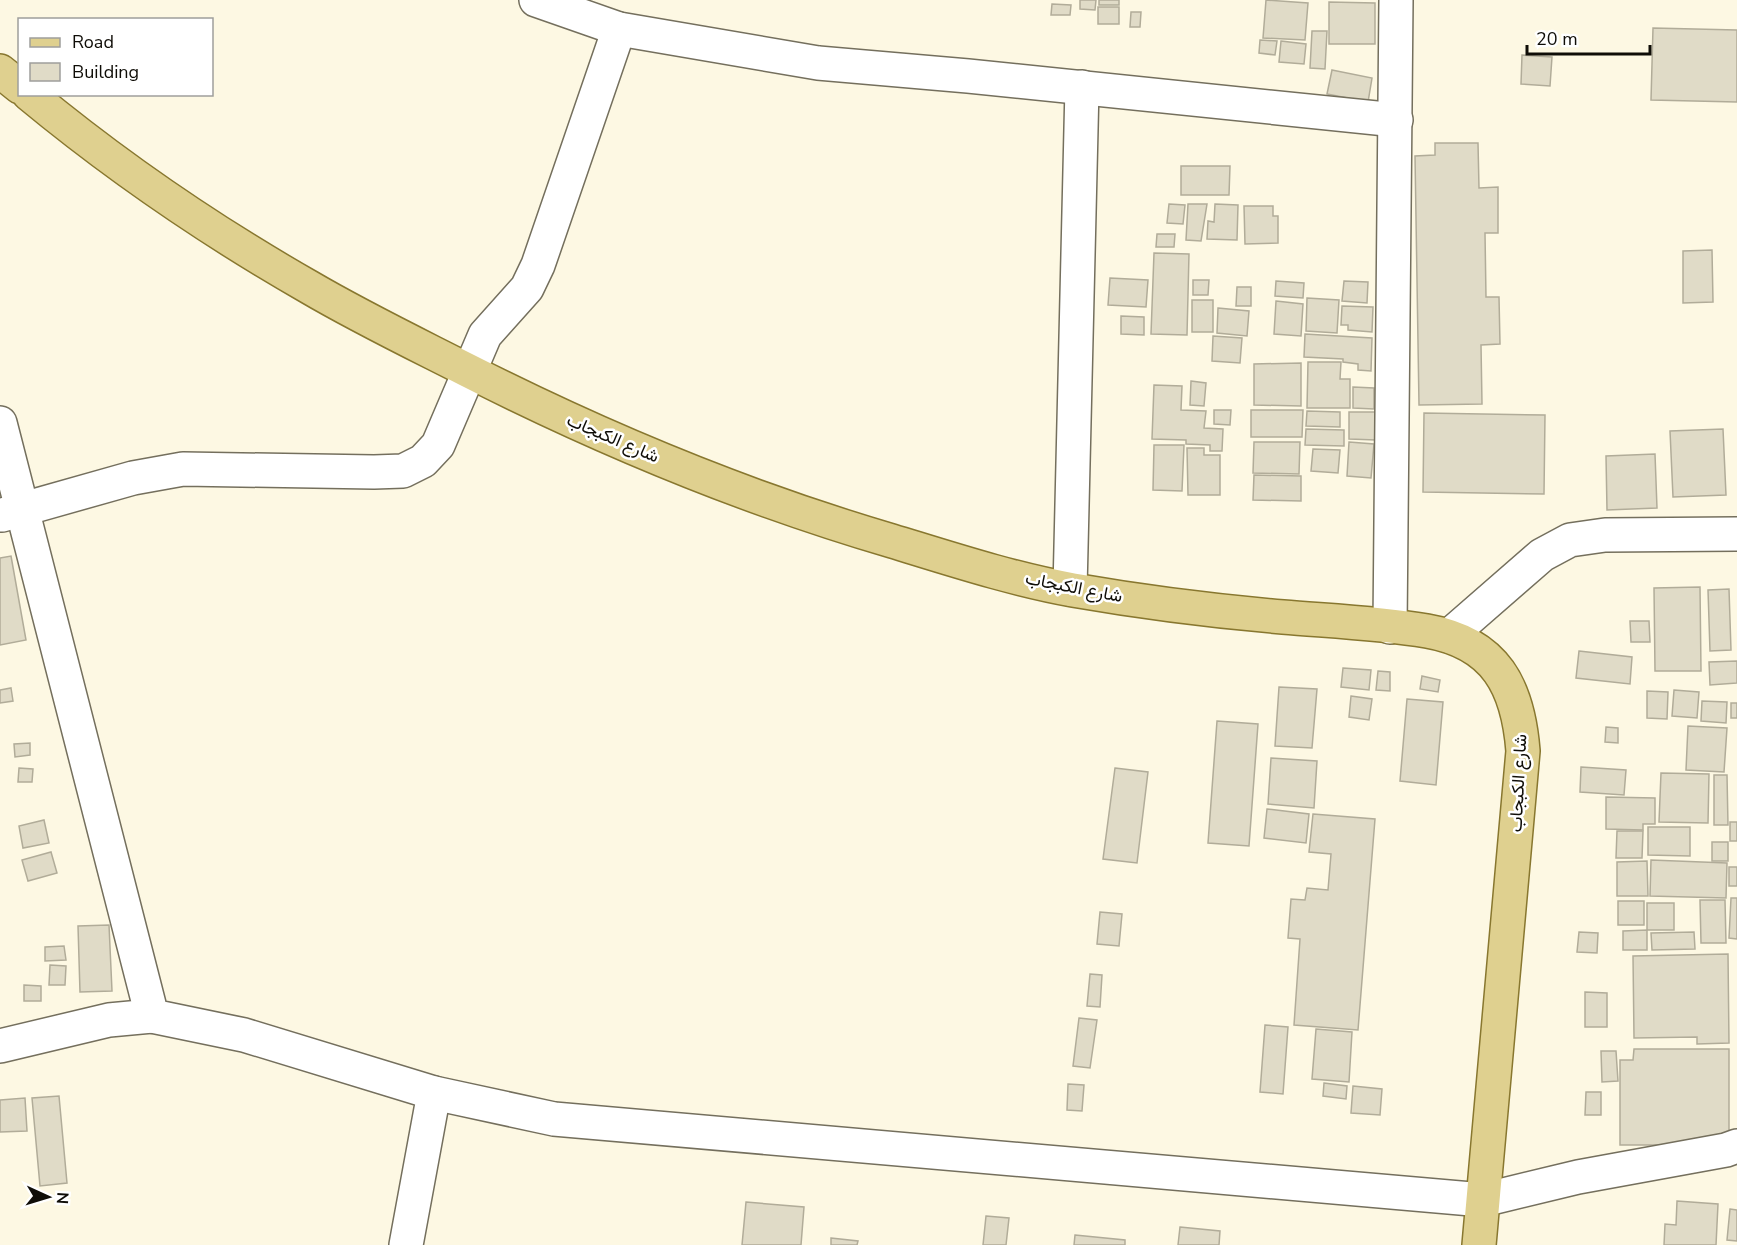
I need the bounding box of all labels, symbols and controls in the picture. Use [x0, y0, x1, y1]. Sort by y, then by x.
legend [18, 18, 213, 96]
scale bar [1527, 18, 1650, 56]
text: 20 m [1536, 27, 1578, 51]
text: Road [72, 30, 114, 54]
text: Building [72, 60, 139, 84]
street label: شارع الكبجاب [563, 408, 663, 468]
street label: شارع الكبجاب [1023, 566, 1125, 608]
street label: شارع الكبجاب [1503, 733, 1533, 833]
north arrow [18, 1167, 78, 1227]
text: N [51, 1191, 73, 1205]

